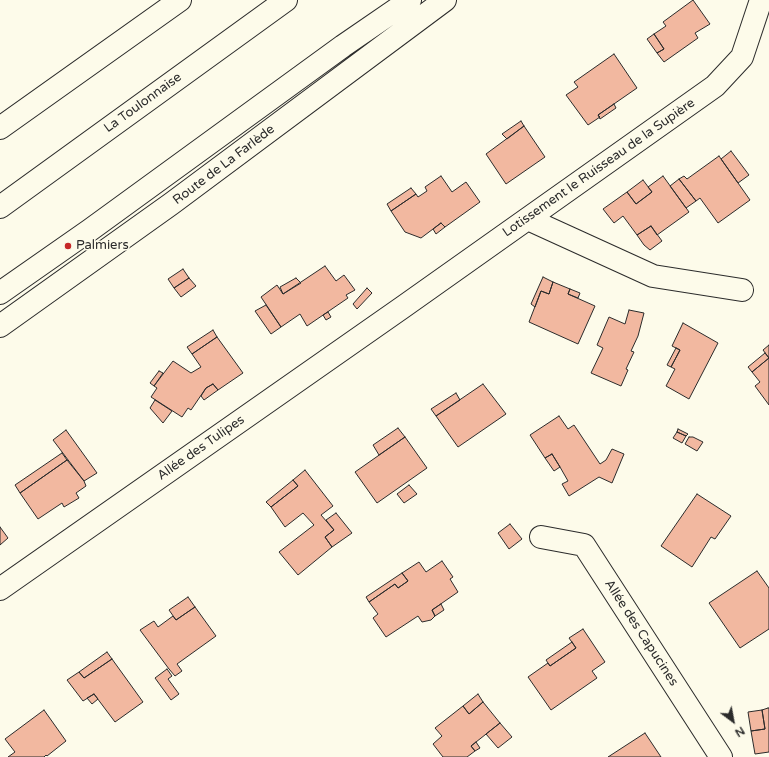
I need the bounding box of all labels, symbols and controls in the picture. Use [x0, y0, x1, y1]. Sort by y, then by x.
street label: La Toulonnaise [101, 70, 185, 136]
street label: Lotissement le Ruisseau de la Supière [500, 95, 698, 241]
street label: Route de La Farlède [170, 122, 278, 208]
place label: Palmiers [76, 238, 129, 254]
marker: Palmiers [63, 241, 73, 251]
street label: Allée des Tulipes [154, 412, 248, 484]
street label: Allée des Capucines [601, 577, 681, 689]
north arrow [713, 701, 753, 741]
text: N [732, 724, 747, 739]

